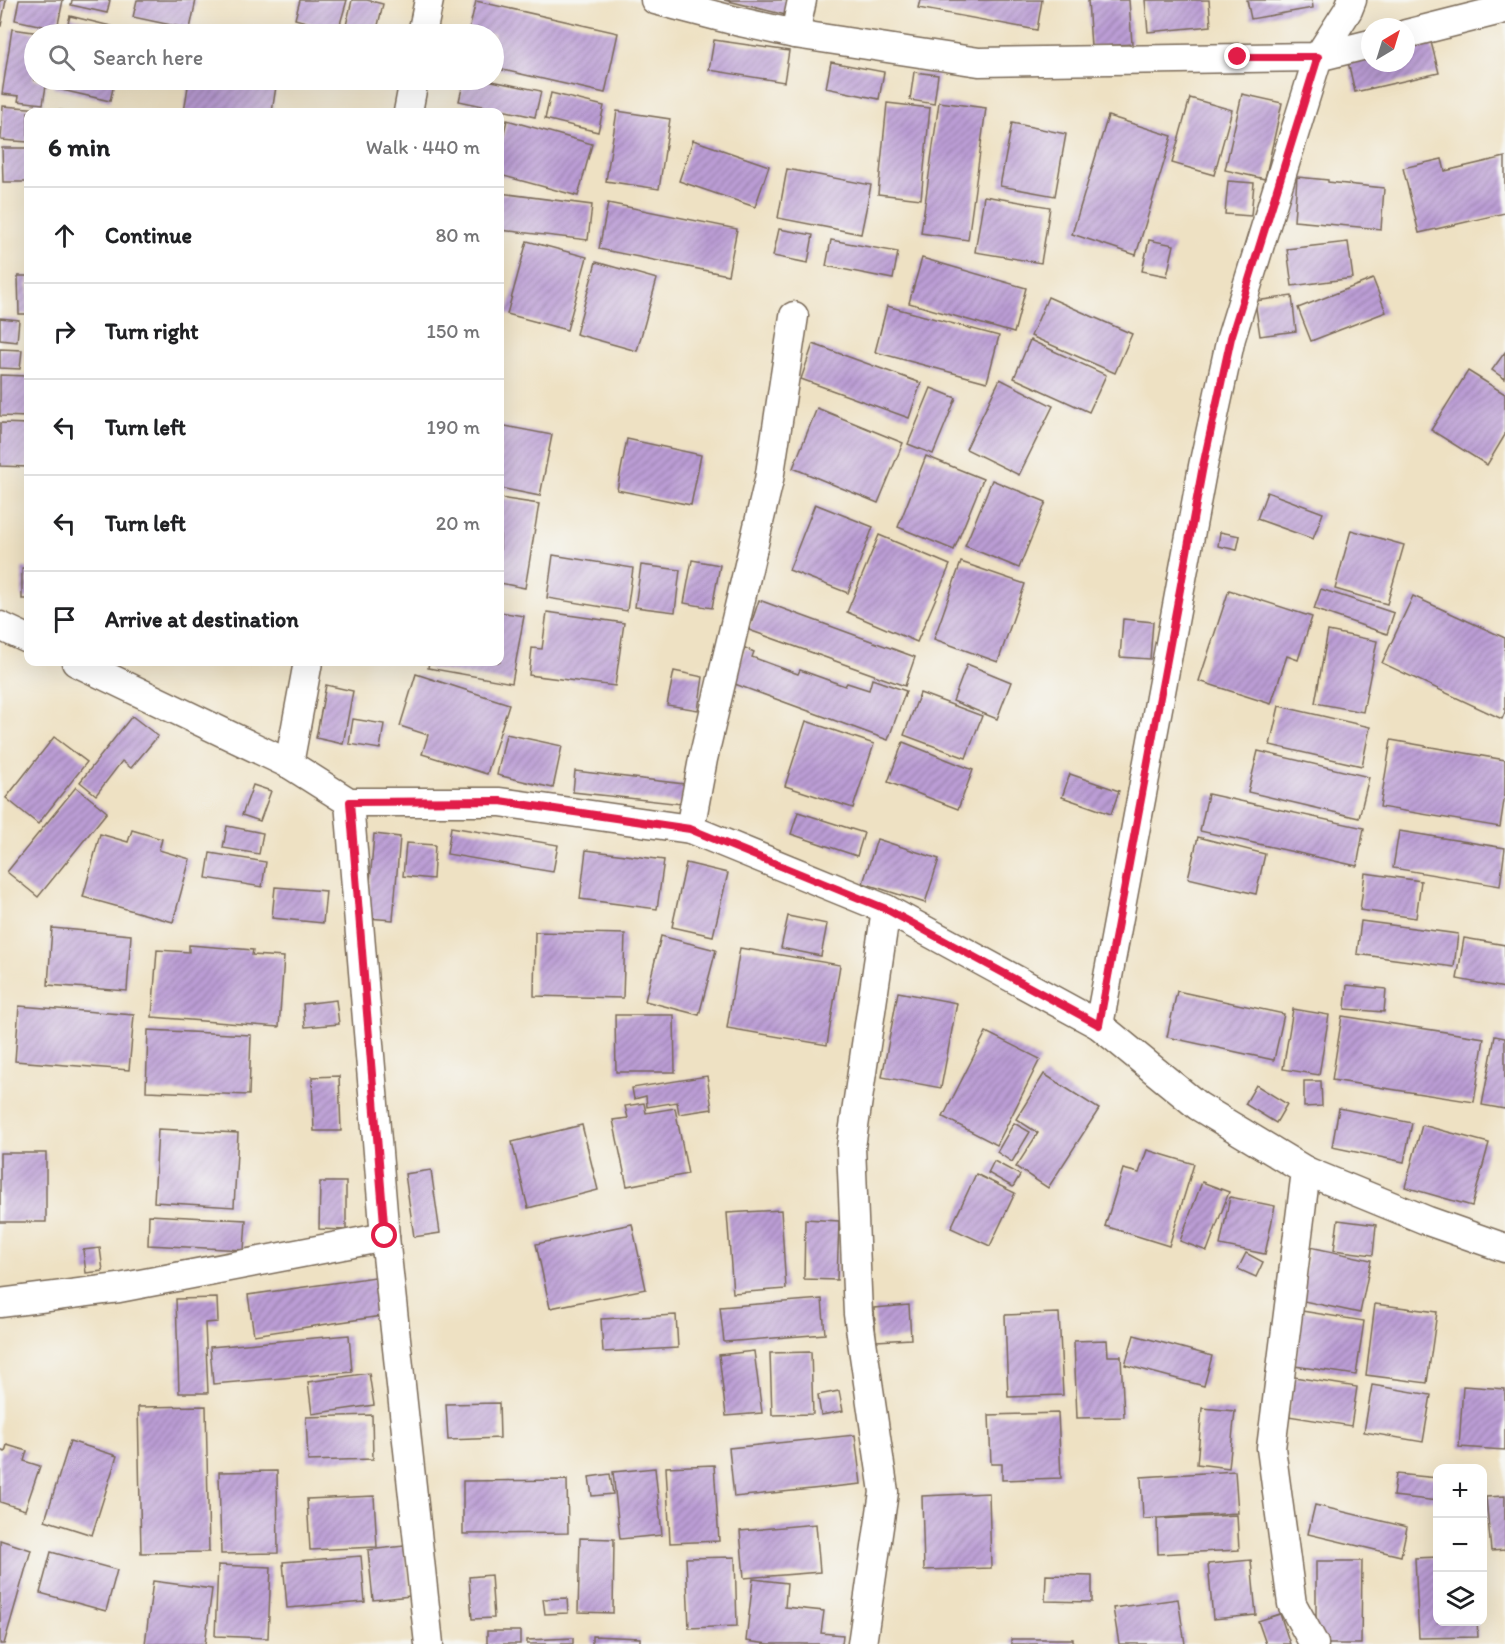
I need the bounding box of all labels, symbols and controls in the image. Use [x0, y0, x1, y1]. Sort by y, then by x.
north arrow [1361, 18, 1415, 72]
search box [24, 24, 504, 90]
icon: search [45, 41, 78, 74]
route end [1224, 43, 1250, 69]
text: Search here [93, 44, 203, 71]
text: 6 min [48, 131, 110, 163]
text: Walk · 440 m [366, 135, 480, 159]
icon: ahead [48, 219, 81, 252]
text: Continue [105, 222, 192, 249]
text: 80 m [435, 223, 480, 247]
icon: right [48, 315, 81, 348]
text: Turn right [105, 318, 199, 345]
text: 150 m [427, 319, 480, 343]
icon: left [48, 411, 81, 444]
text: Turn left [105, 414, 186, 441]
text: 190 m [427, 415, 480, 439]
icon: left [48, 507, 81, 540]
text: Turn left [105, 510, 186, 537]
text: 20 m [436, 511, 480, 535]
icon: arrive [48, 603, 81, 636]
text: Arrive at destination [105, 606, 299, 633]
route start [371, 1222, 397, 1248]
map controls [1433, 1464, 1487, 1626]
button: + [1433, 1464, 1487, 1518]
button: − [1433, 1518, 1487, 1572]
button: layers [1433, 1572, 1487, 1626]

